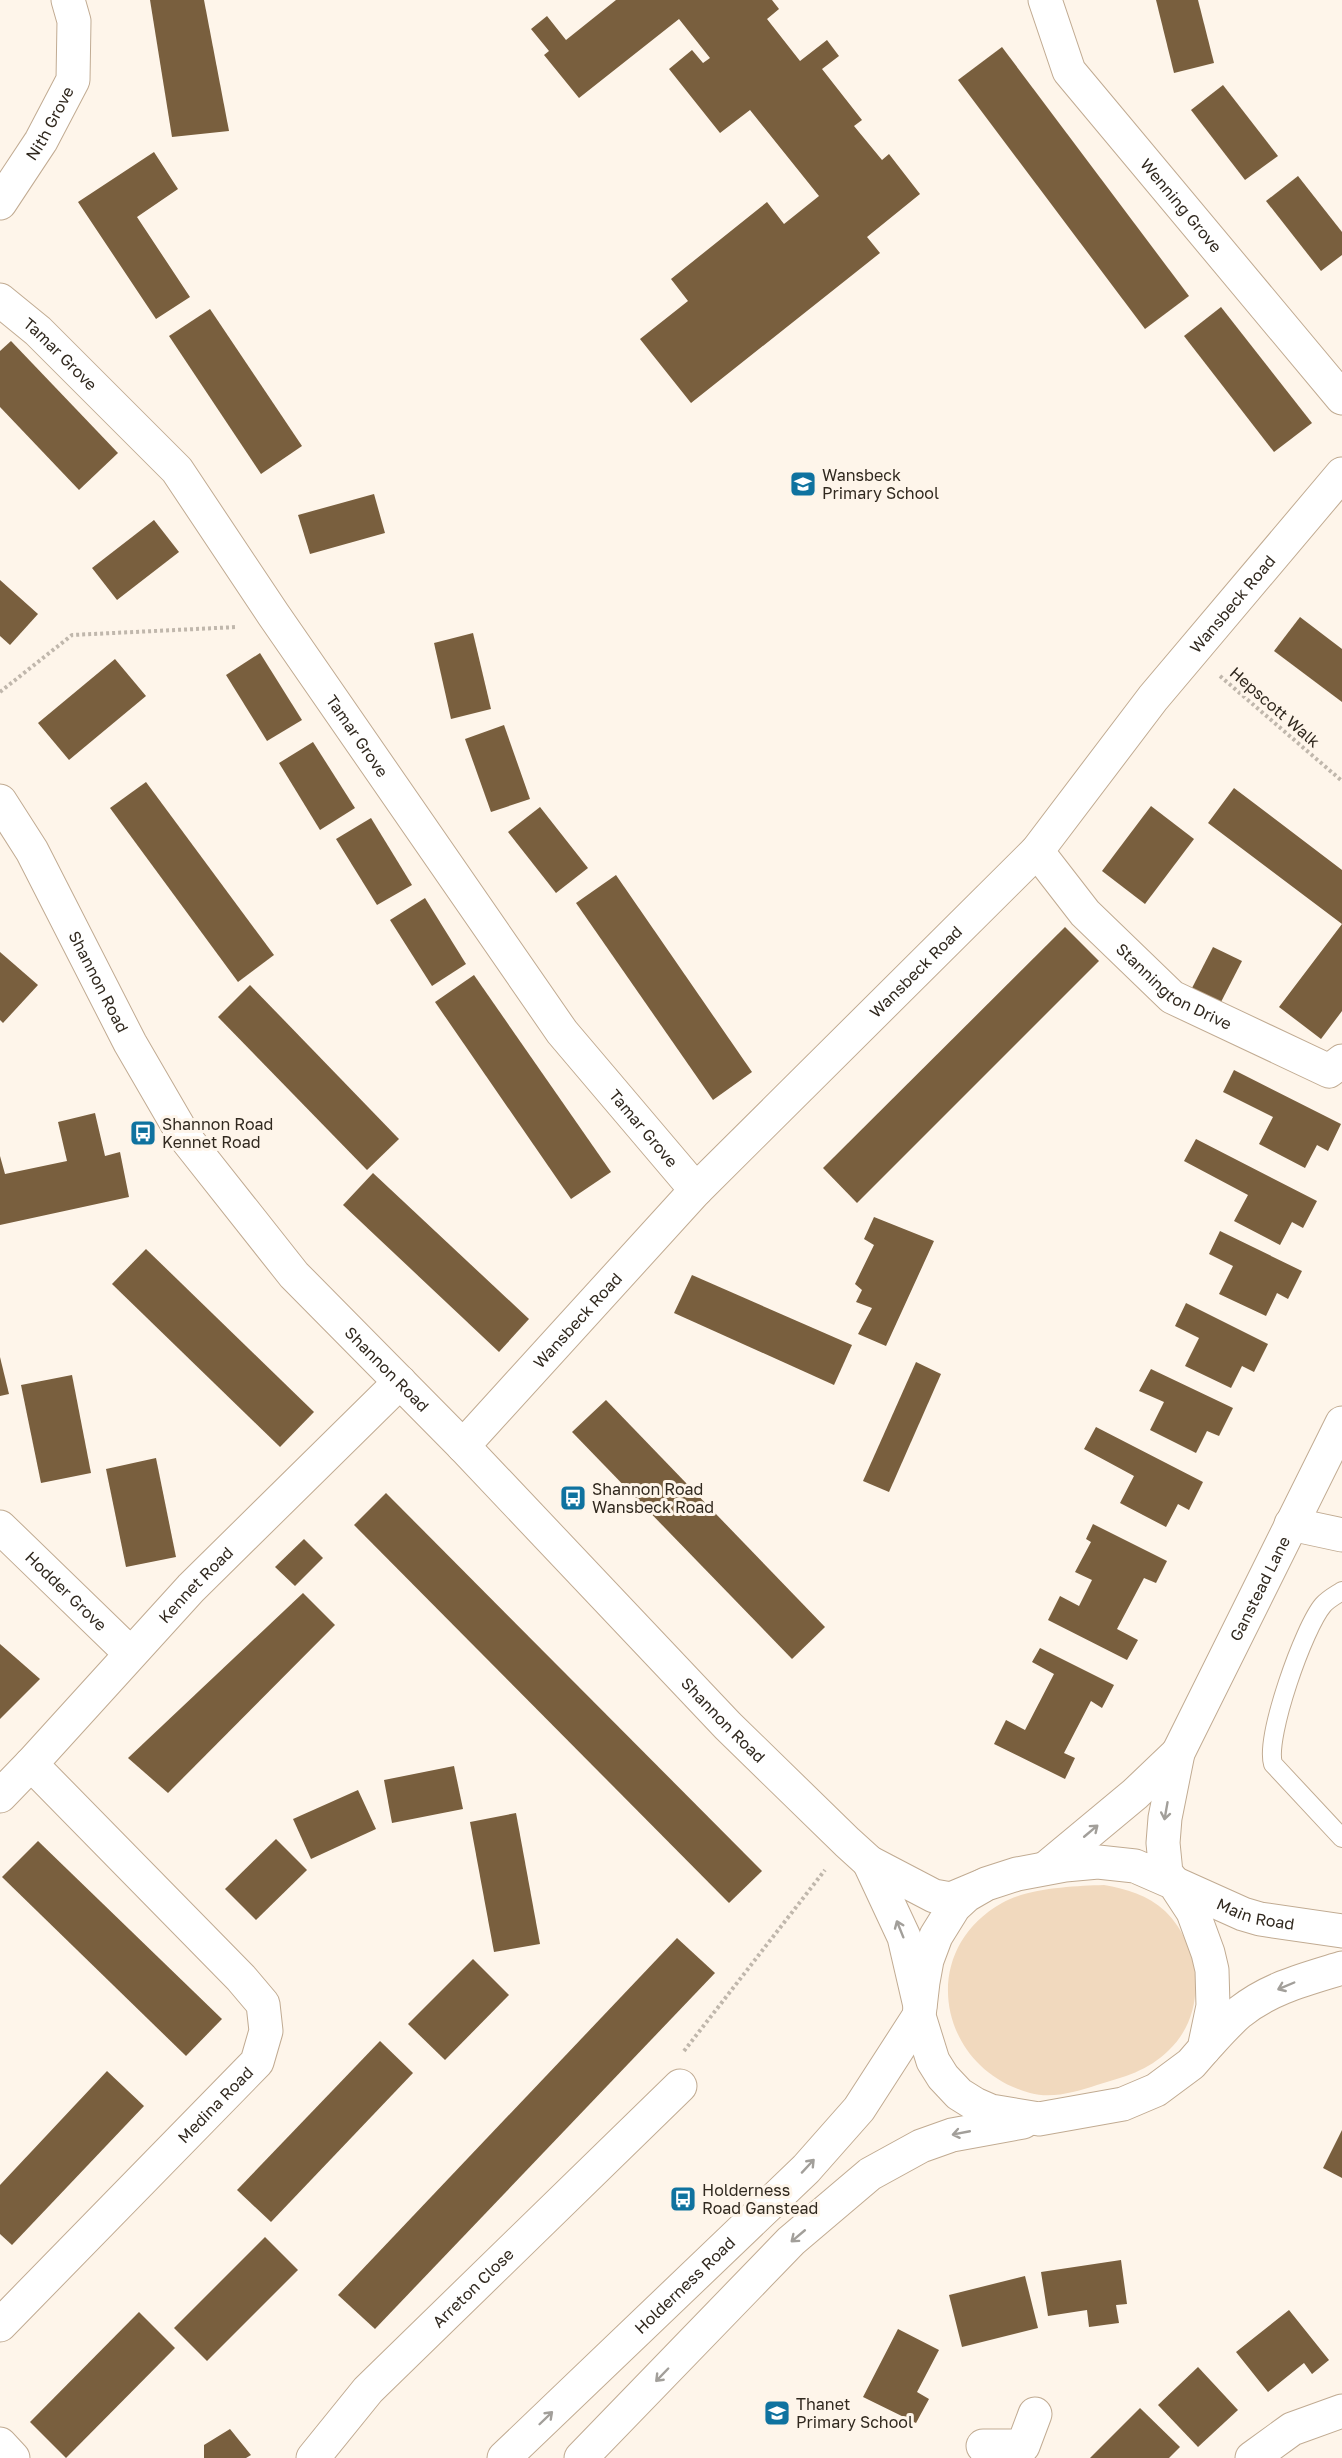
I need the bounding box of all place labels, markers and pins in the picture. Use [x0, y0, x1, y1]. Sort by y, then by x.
place label: Wansbeck Primary School [822, 465, 939, 503]
school or university icon: Wansbeck Primary School [788, 469, 818, 499]
place label: Shannon Road Kennet Road [162, 1114, 273, 1152]
bus stop icon: Shannon Road Kennet Road [128, 1118, 158, 1148]
place label: Shannon Road Wansbeck Road [592, 1479, 714, 1517]
bus stop icon: Shannon Road Wansbeck Road [558, 1483, 588, 1513]
place label: Holderness Road Ganstead [702, 2180, 818, 2218]
bus stop icon: Holderness Road Ganstead [668, 2184, 698, 2214]
place label: Thanet Primary School [796, 2394, 913, 2432]
school or university icon: Thanet Primary School [762, 2398, 792, 2428]

